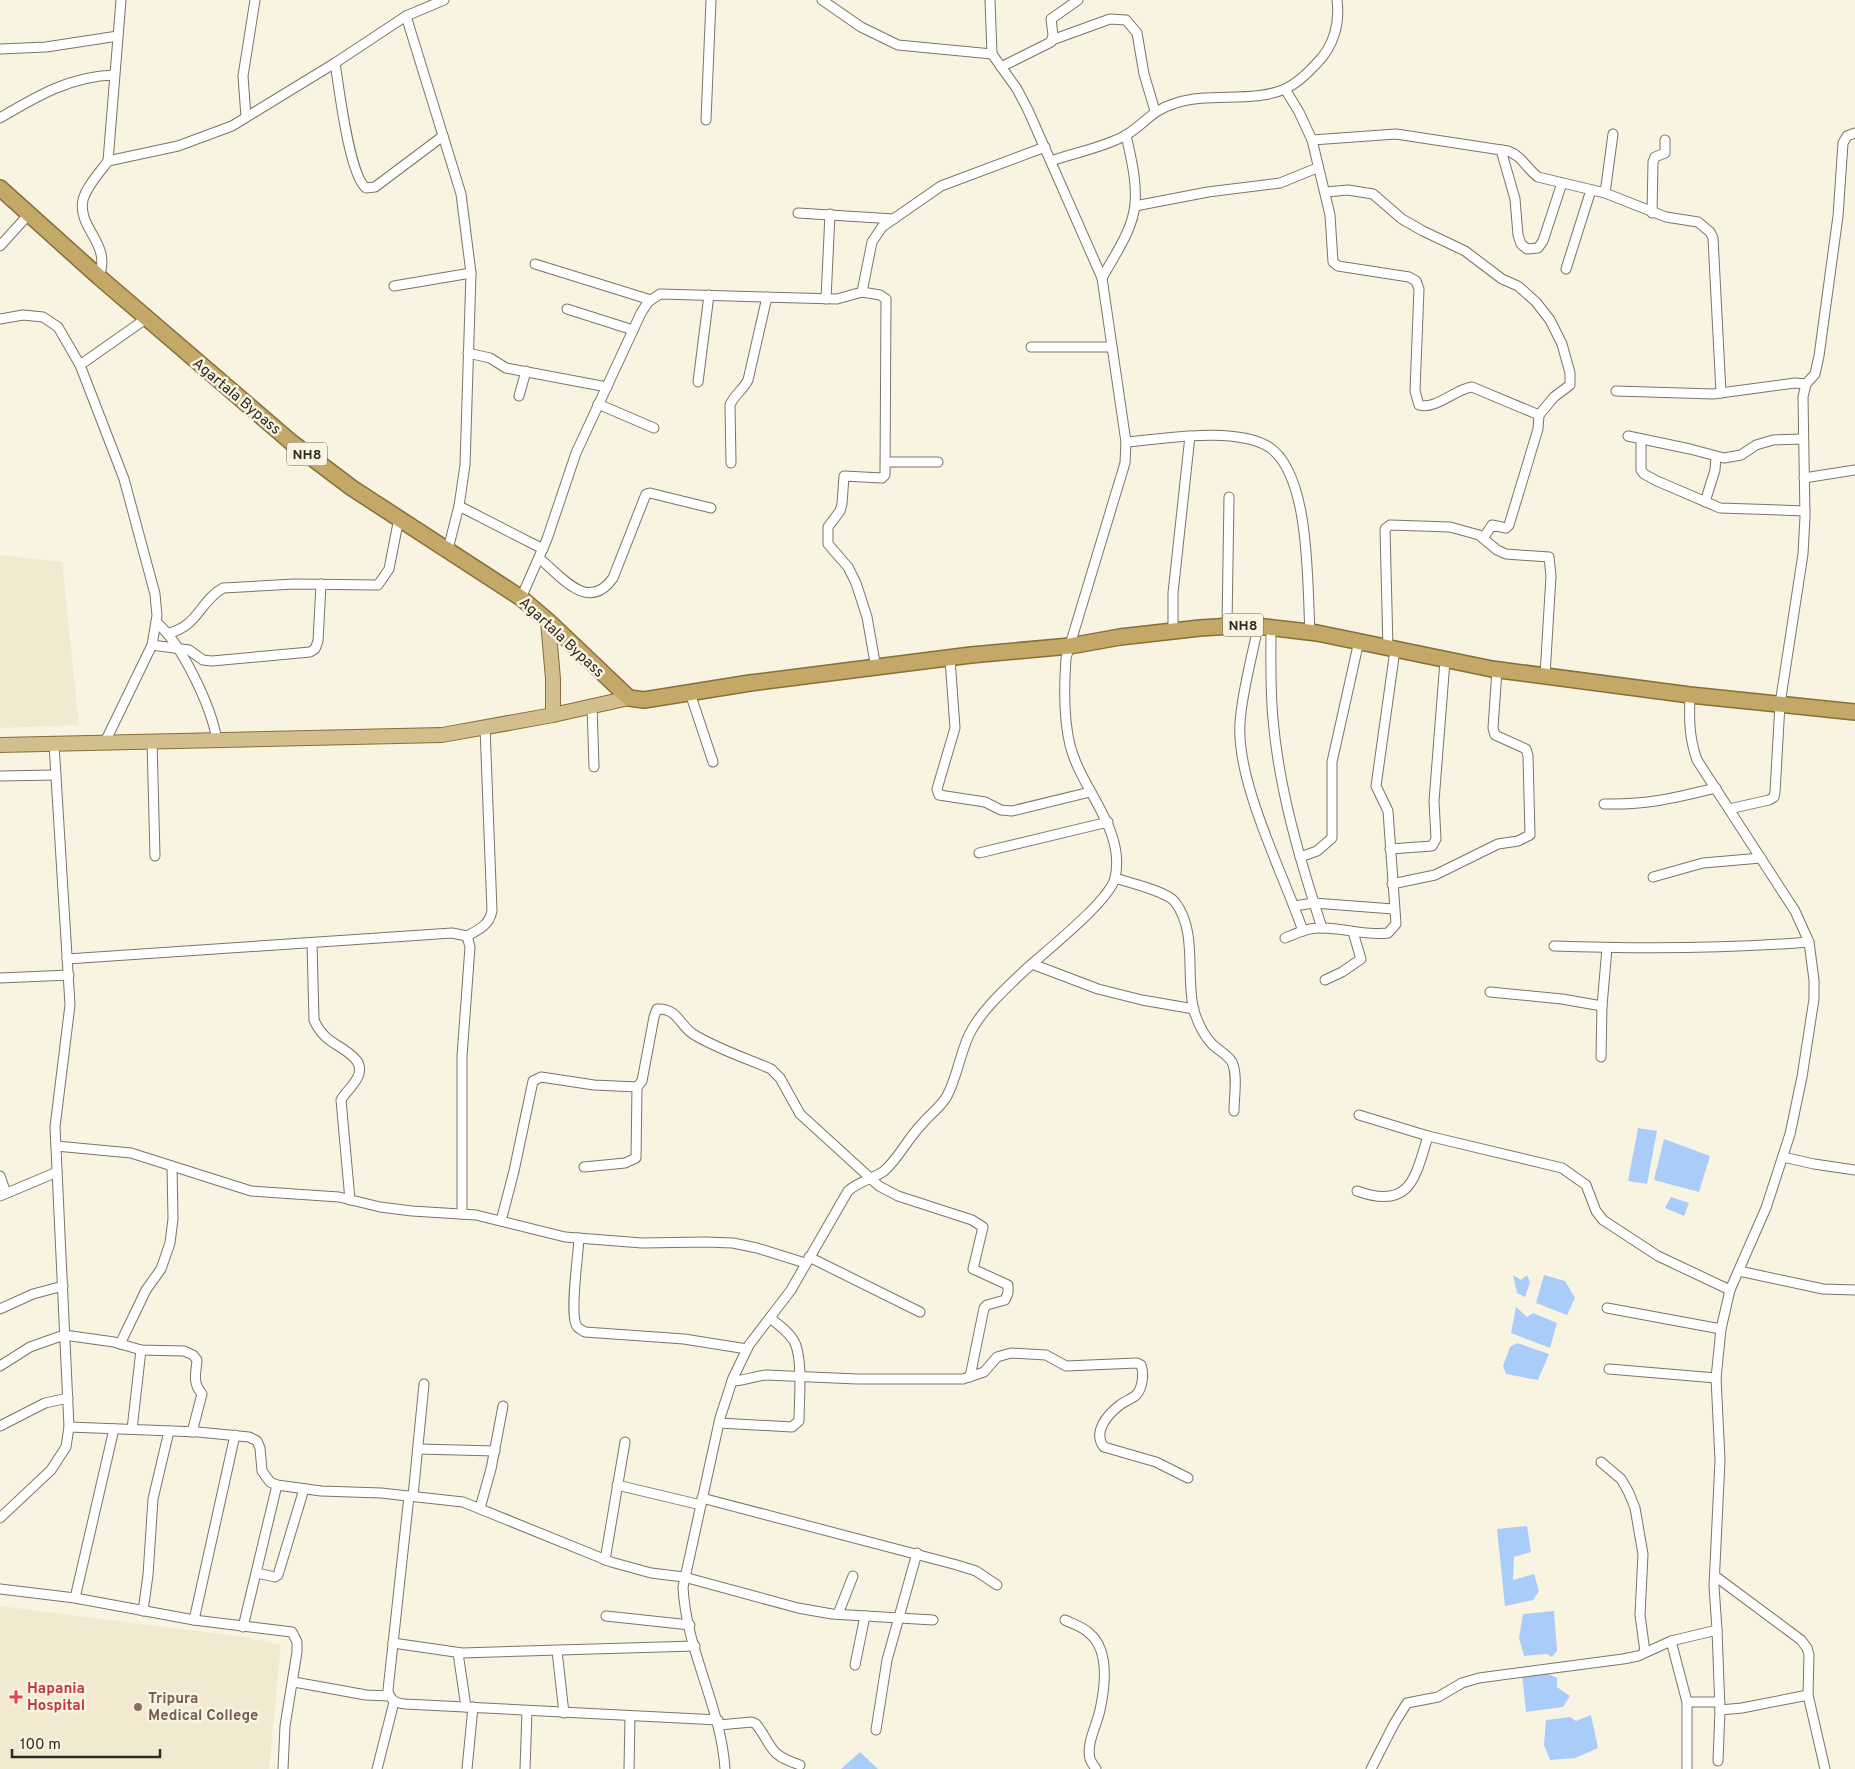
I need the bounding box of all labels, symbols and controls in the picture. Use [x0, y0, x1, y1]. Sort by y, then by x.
street label: Agartala Bypass [188, 355, 284, 440]
road number: NH8 [287, 442, 327, 466]
street label: Agartala Bypass [514, 594, 608, 682]
road number: NH8 [1223, 614, 1263, 636]
place label: Hapania Hospital [27, 1680, 85, 1716]
marker: Hapania Hospital [9, 1690, 23, 1704]
place label: Tripura Medical College [148, 1690, 258, 1726]
marker: Tripura Medical College [132, 1701, 144, 1713]
scale bar [12, 1726, 160, 1758]
text: 100 m [20, 1736, 61, 1755]

